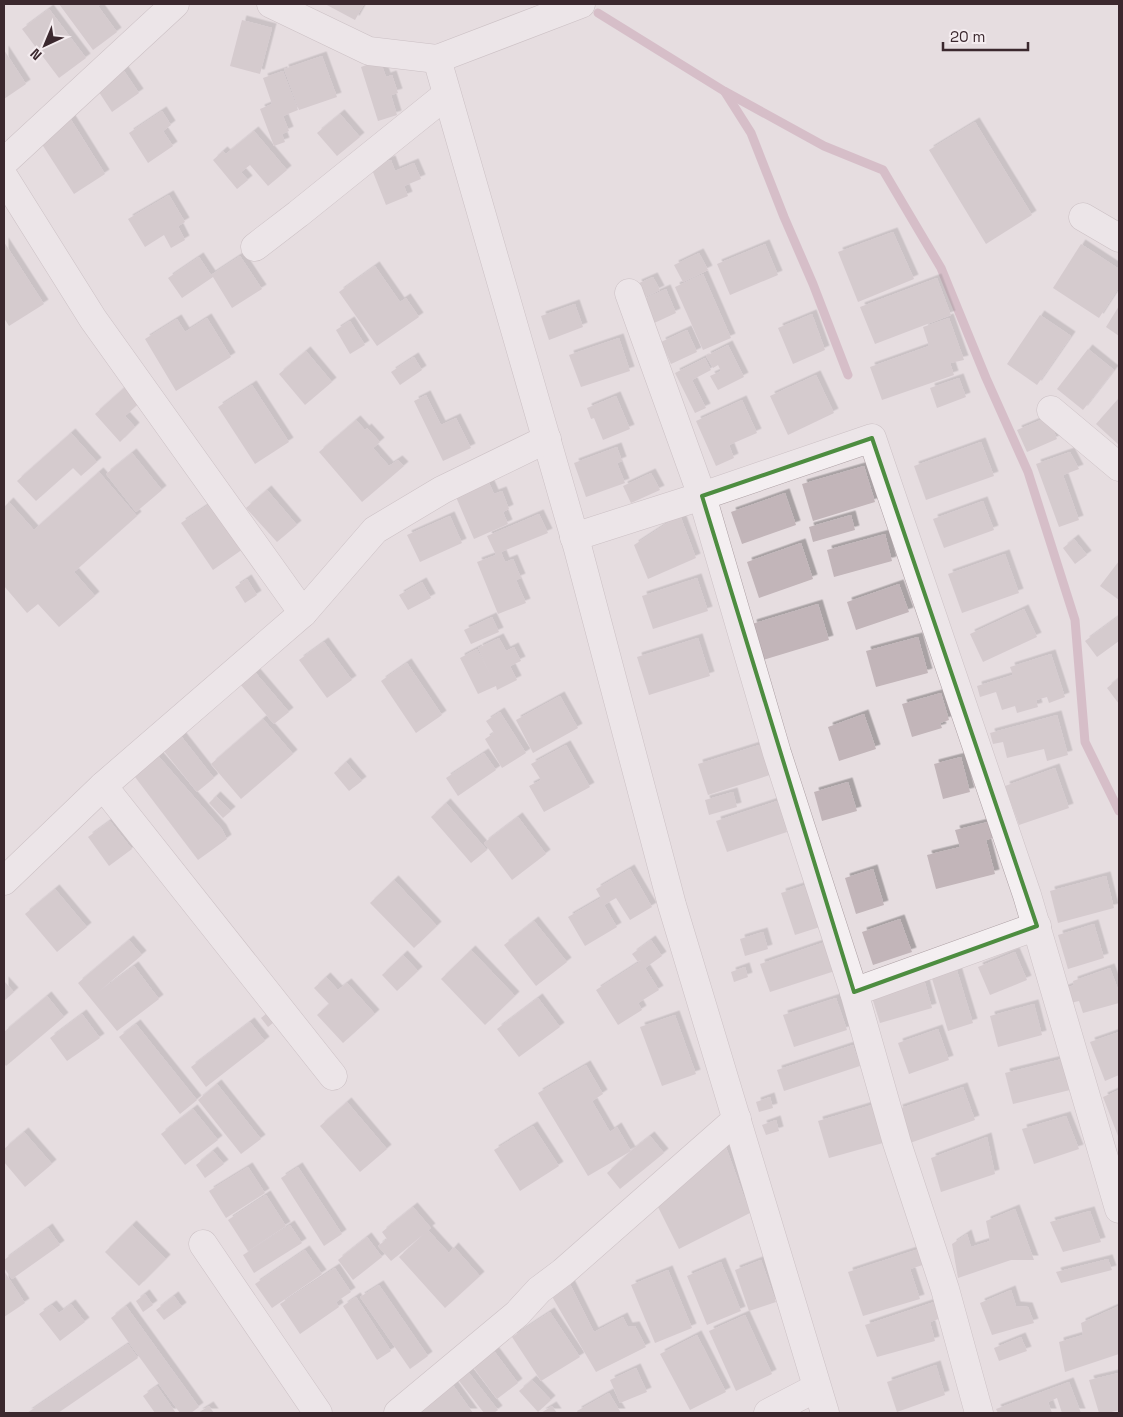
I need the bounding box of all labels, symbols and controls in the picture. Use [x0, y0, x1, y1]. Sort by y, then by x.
north arrow [20, 20, 70, 70]
scale bar [943, 20, 1028, 52]
text: 20 m [950, 27, 985, 46]
text: N [26, 45, 46, 64]

